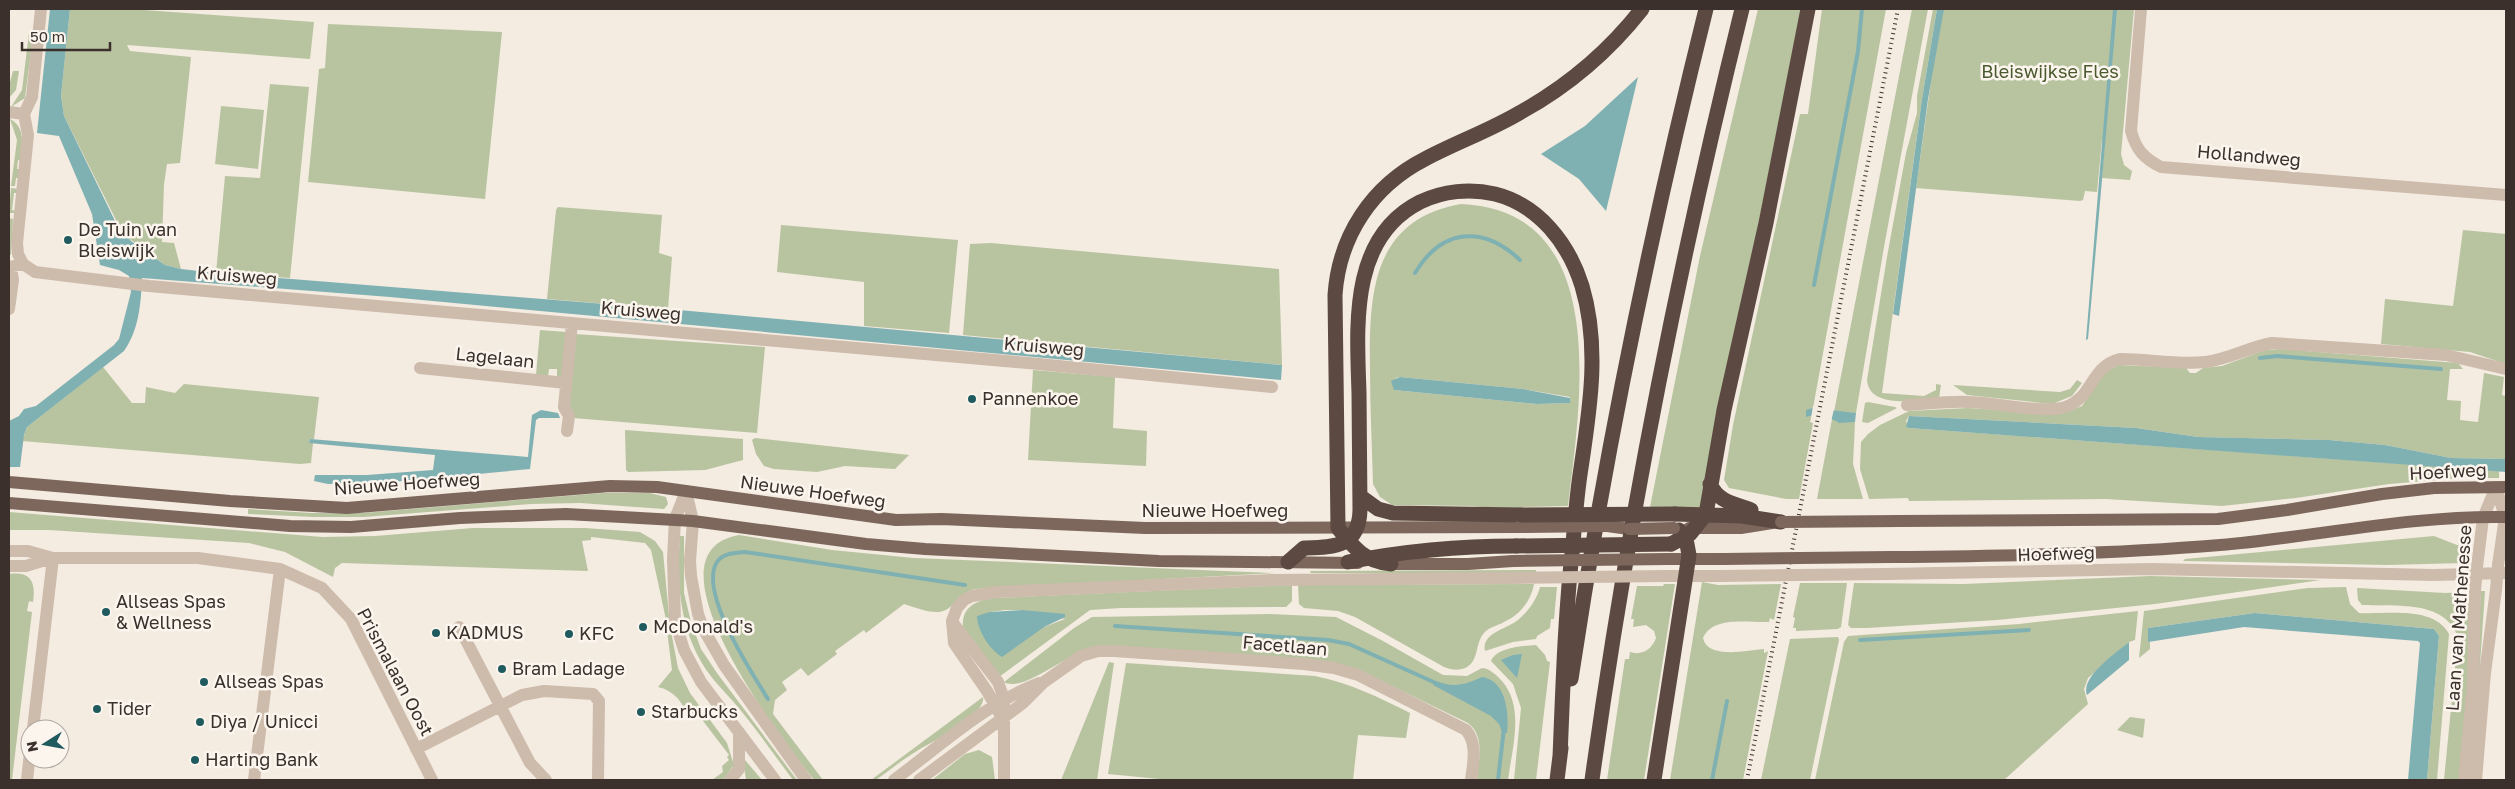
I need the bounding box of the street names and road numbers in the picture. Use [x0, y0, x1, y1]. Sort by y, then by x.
street label: Hollandweg [2196, 140, 2302, 171]
street label: Kruisweg [196, 261, 278, 289]
street label: Kruisweg [600, 296, 682, 324]
street label: Kruisweg [1003, 332, 1085, 360]
street label: Lagelaan [455, 342, 536, 372]
street label: Hoefweg [2409, 458, 2487, 484]
street label: Nieuwe Hoefweg [333, 467, 481, 499]
street label: Nieuwe Hoefweg [739, 470, 887, 512]
street label: Nieuwe Hoefweg [1142, 499, 1288, 521]
street label: Laan van Mathenesse [2441, 524, 2475, 712]
street label: Hoefweg [2017, 541, 2095, 565]
street label: Prismalaan Oost [353, 604, 439, 739]
street label: Facetlaan [1242, 630, 1328, 660]

